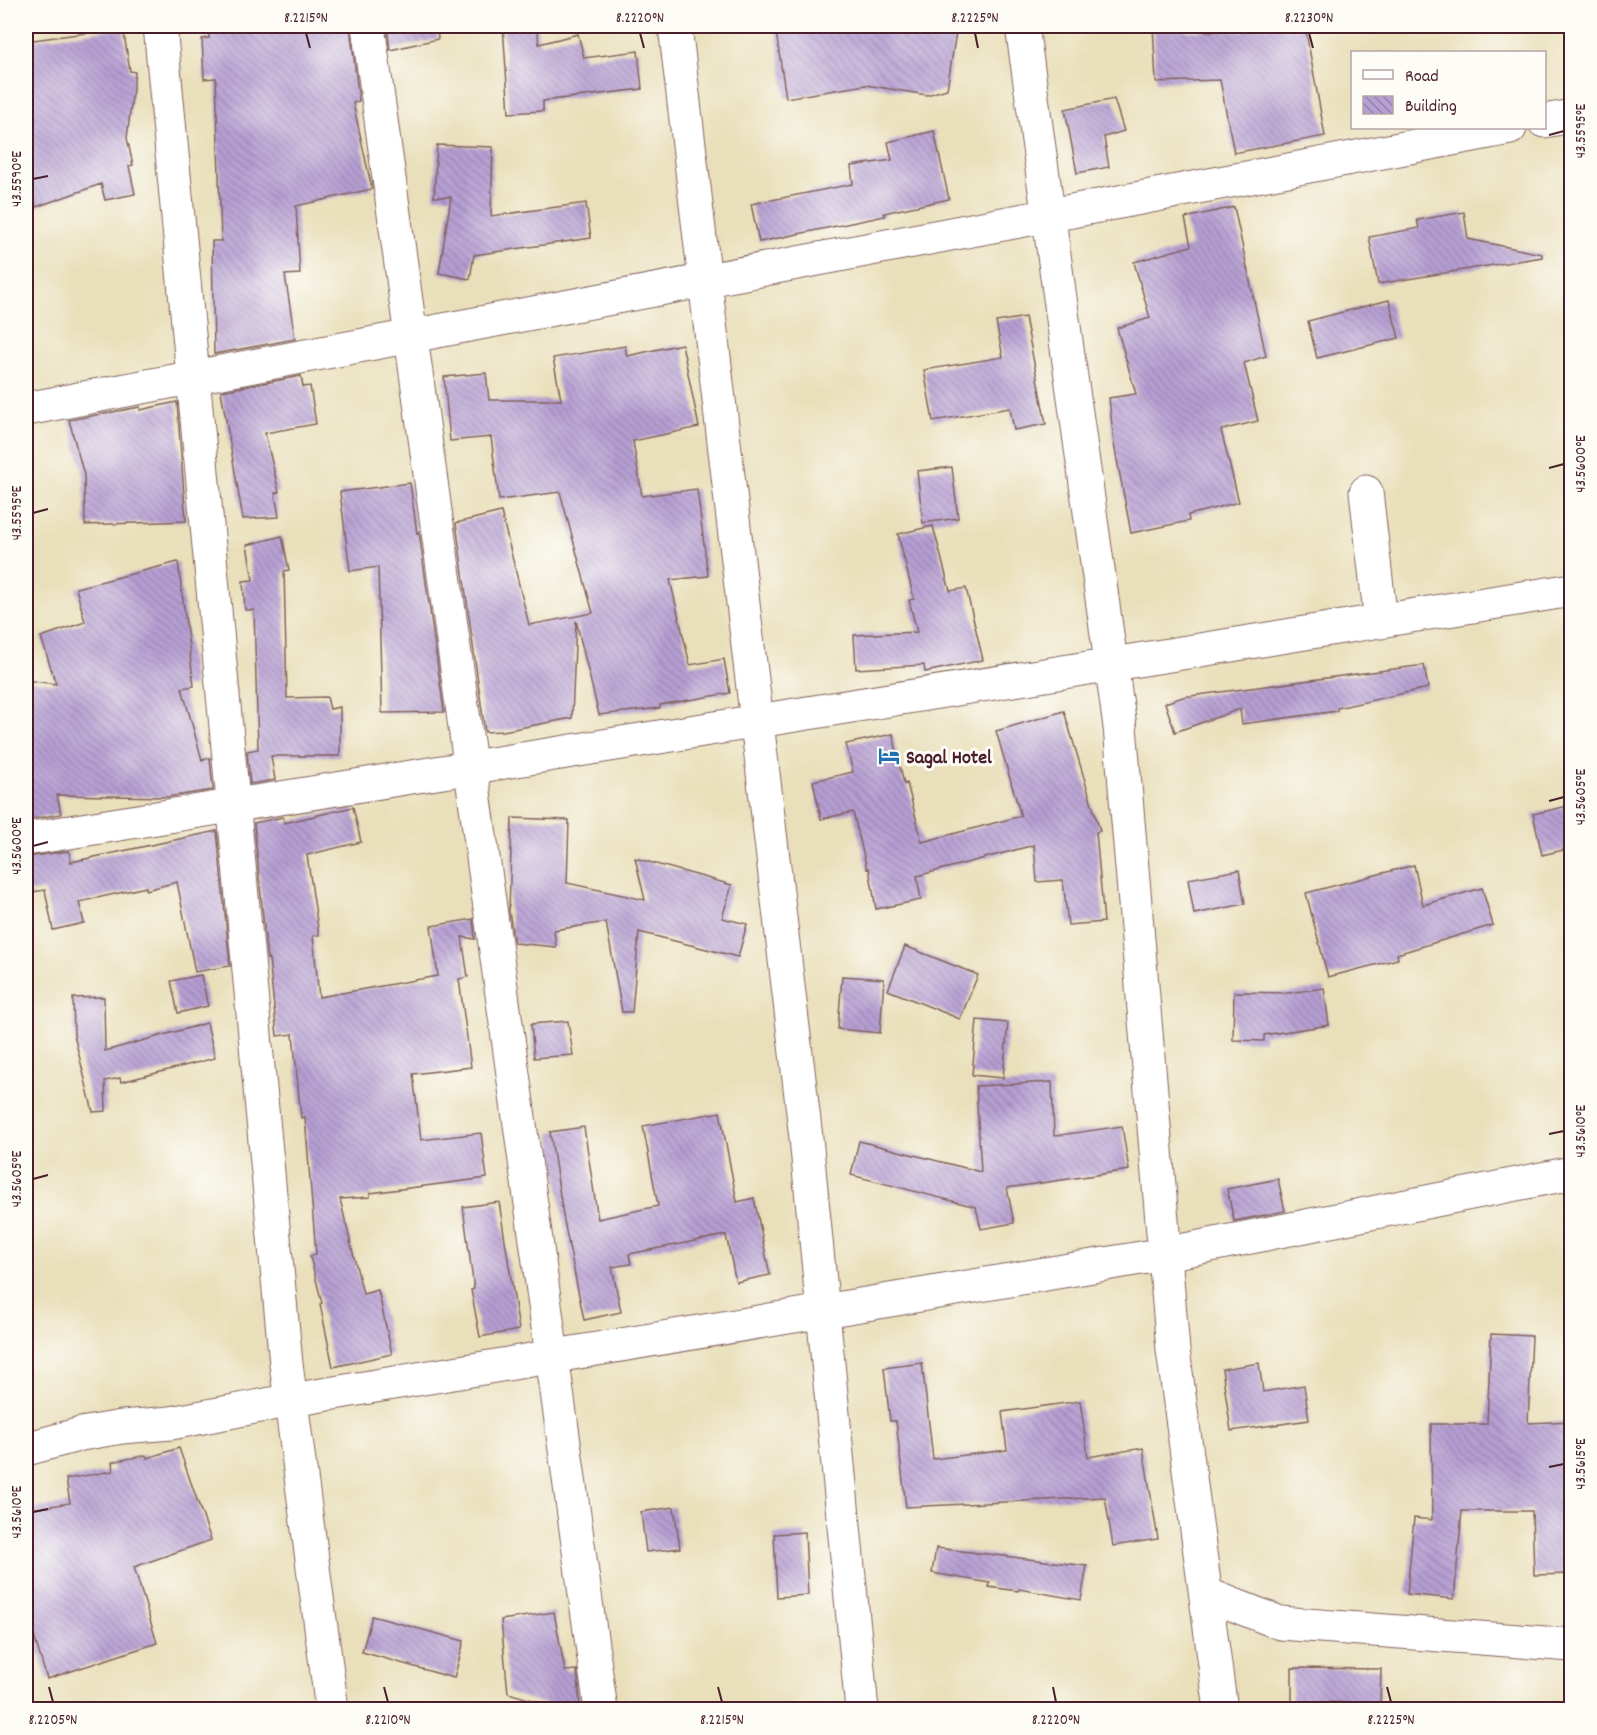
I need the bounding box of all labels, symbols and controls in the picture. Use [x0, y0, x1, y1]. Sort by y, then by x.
text: 8.2215°N [284, 8, 328, 30]
text: 8.2220°N [616, 8, 664, 30]
text: 8.2225°N [951, 8, 999, 30]
text: 8.2230°N [1285, 8, 1333, 30]
legend [1351, 51, 1546, 129]
text: Road [1405, 65, 1439, 90]
text: Building [1405, 95, 1457, 120]
text: 43.5595°E [1571, 103, 1593, 158]
text: 43.5590°E [7, 151, 29, 207]
text: 43.5600°E [1571, 435, 1593, 493]
text: 43.5595°E [7, 485, 29, 540]
hotel icon: Sagal Hotel [877, 744, 901, 768]
place label: Sagal Hotel [906, 745, 992, 773]
text: 43.5605°E [1571, 769, 1593, 825]
text: 43.5600°E [7, 817, 29, 875]
text: 43.5610°E [1571, 1104, 1593, 1157]
text: 43.5605°E [7, 1151, 29, 1207]
text: 43.5615°E [1571, 1438, 1593, 1490]
text: 43.5610°E [7, 1485, 29, 1538]
text: 8.2205°N [29, 1710, 77, 1732]
text: 8.2210°N [365, 1710, 411, 1732]
text: 8.2215°N [700, 1710, 744, 1732]
text: 8.2220°N [1032, 1710, 1080, 1732]
text: 8.2225°N [1367, 1710, 1415, 1732]

